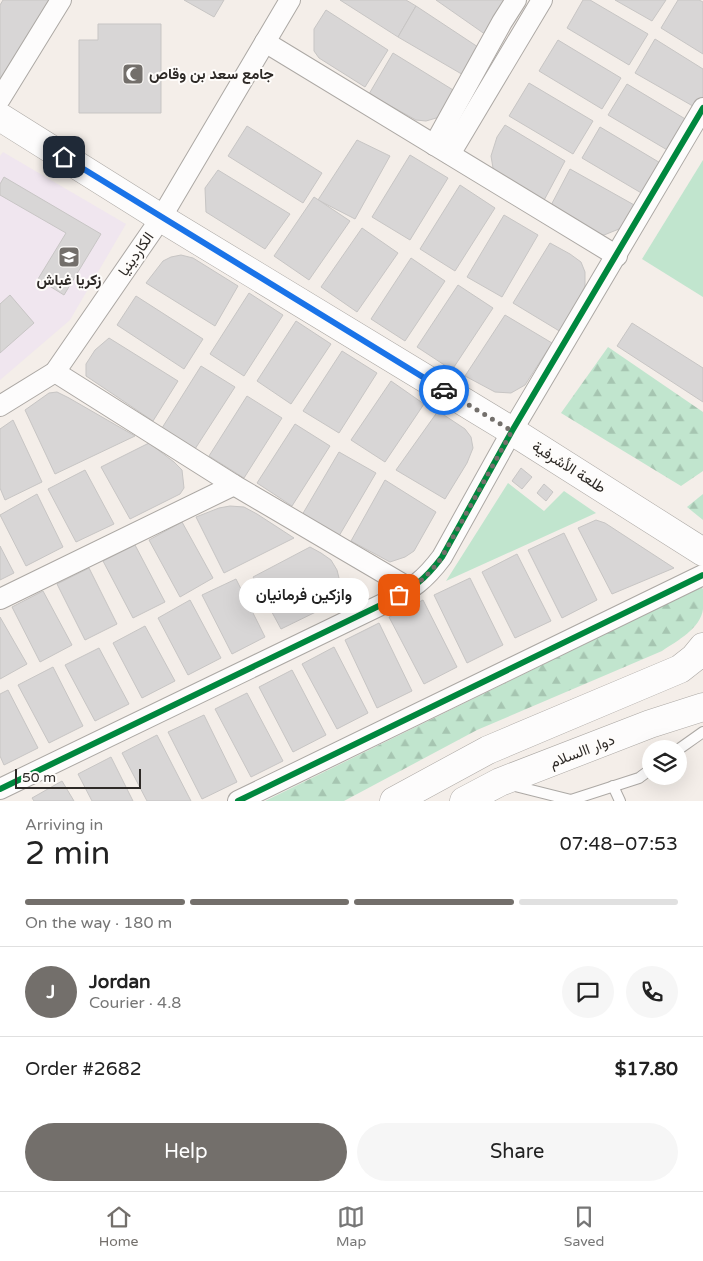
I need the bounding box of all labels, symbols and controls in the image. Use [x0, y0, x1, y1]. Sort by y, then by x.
mosque icon: جامع سعد بن وقاص [121, 62, 145, 86]
place label: جامع سعد بن وقاص [149, 65, 274, 84]
pin [43, 136, 85, 178]
icon: home [50, 143, 78, 171]
street label: الكاردينيا [114, 229, 158, 279]
school or university icon: زكريا غباش [57, 245, 81, 269]
place label: زكريا غباش [37, 271, 101, 289]
courier [419, 365, 469, 415]
icon: car [430, 376, 458, 404]
street label: طلعة الأشرفية [529, 437, 609, 497]
pin [378, 574, 420, 616]
callout: وازكين فرمانيان [239, 578, 369, 612]
icon: bag [385, 581, 413, 609]
text: وازكين فرمانيان [256, 585, 352, 605]
street label: دوار االسلام [547, 730, 617, 773]
map controls [642, 740, 687, 785]
button: layers [642, 740, 687, 785]
scale bar [15, 766, 141, 789]
text: 50 m [22, 769, 56, 786]
text: Arriving in [25, 815, 103, 835]
text: 07:48–07:53 [560, 833, 678, 855]
text: 2 min [25, 835, 110, 873]
text: On the way · 180 m [25, 913, 172, 933]
button: chat [562, 966, 614, 1018]
button: phone [626, 966, 678, 1018]
text: Jordan [89, 971, 151, 993]
text: J [47, 981, 55, 1003]
text: Courier · 4.8 [89, 993, 181, 1013]
text: Order #2682 [25, 1058, 142, 1080]
text: $17.80 [615, 1058, 678, 1080]
button: Help [25, 1123, 347, 1181]
button: Share [357, 1123, 678, 1181]
tab: Home [99, 1203, 138, 1250]
tab: Map [336, 1203, 366, 1250]
tab: Saved [564, 1203, 604, 1250]

